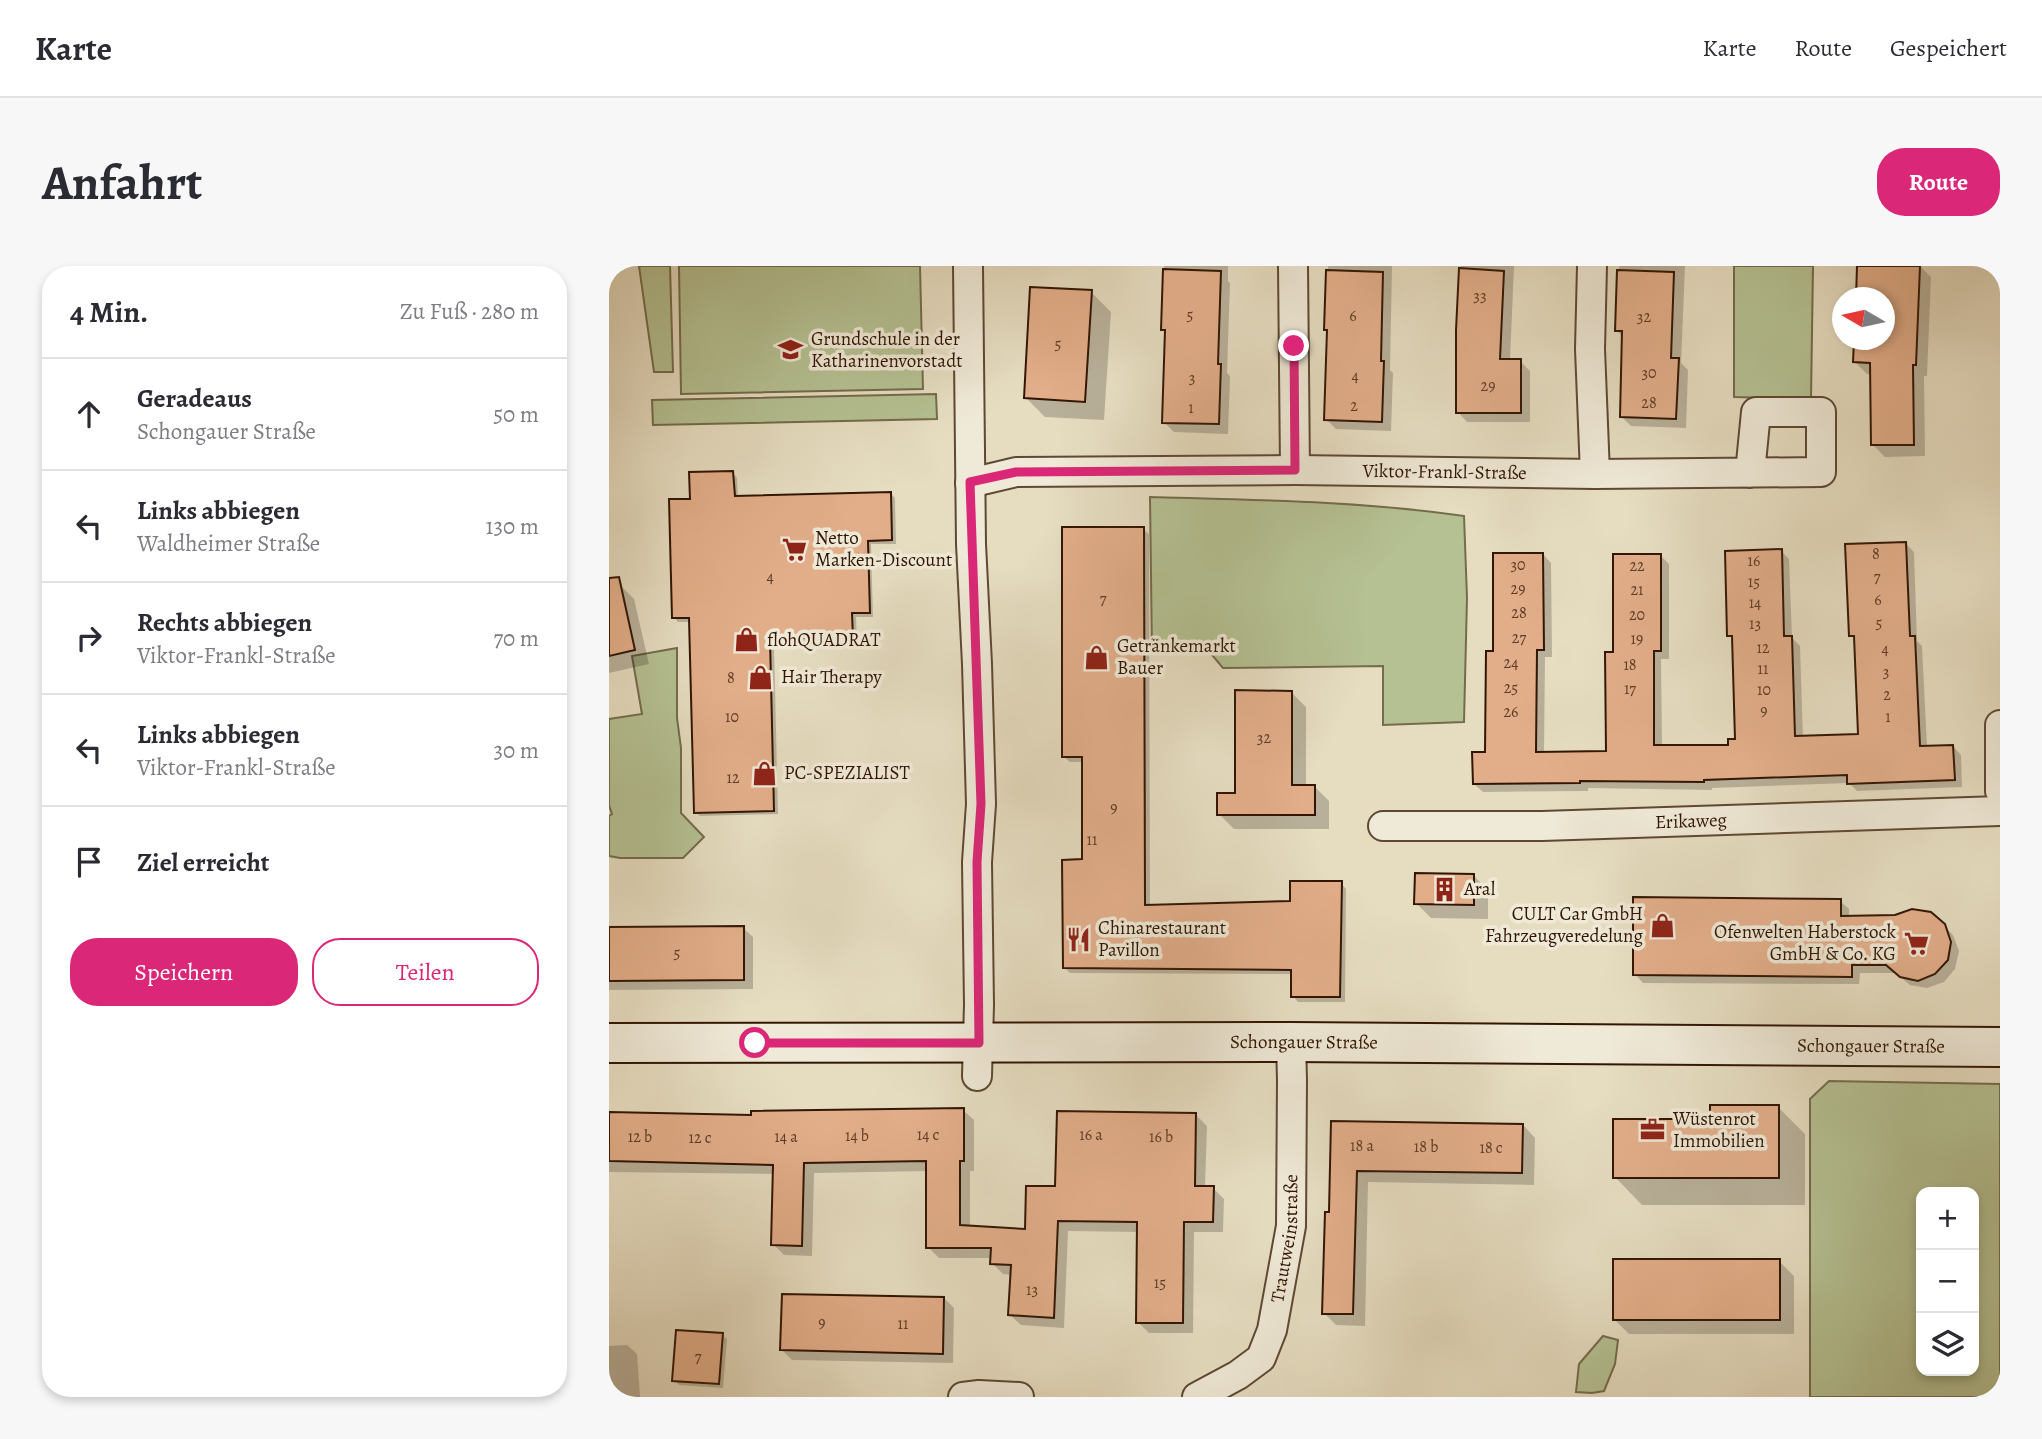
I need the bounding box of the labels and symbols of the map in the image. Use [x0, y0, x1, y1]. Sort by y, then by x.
house number: 33 [1473, 285, 1487, 307]
north arrow [1832, 287, 1895, 350]
house number: 5 [1187, 304, 1194, 326]
house number: 6 [1349, 305, 1357, 327]
house number: 32 [1637, 306, 1652, 328]
place label: Grundschule in der Katharinenvorstadt [811, 326, 963, 374]
route end [1278, 330, 1309, 361]
house number: 5 [1055, 333, 1062, 355]
school or university icon: Grundschule in der Katharinenvorstadt [777, 336, 805, 364]
house number: 30 [1641, 362, 1657, 384]
house number: 4 [1351, 365, 1359, 387]
house number: 3 [1189, 367, 1195, 389]
house number: 29 [1481, 375, 1495, 397]
house number: 28 [1641, 392, 1657, 414]
house number: 2 [1350, 395, 1358, 417]
house number: 1 [1188, 397, 1194, 419]
street label: Viktor-Frankl-Straße [1361, 458, 1527, 486]
place label: Netto Marken-Discount [815, 525, 952, 573]
supermarket icon: Netto Marken-Discount [781, 535, 809, 563]
house number: 8 [1872, 543, 1880, 565]
house number: 16 [1748, 550, 1760, 572]
house number: 30 [1510, 554, 1526, 576]
house number: 22 [1629, 555, 1645, 577]
house number: 4 [766, 566, 774, 588]
house number: 7 [1874, 566, 1881, 588]
house number: 15 [1748, 571, 1760, 593]
house number: 29 [1511, 578, 1525, 600]
house number: 21 [1630, 579, 1644, 601]
house number: 7 [1100, 588, 1107, 610]
house number: 6 [1874, 589, 1882, 611]
house number: 14 [1749, 592, 1761, 614]
house number: 28 [1511, 602, 1527, 624]
house number: 20 [1629, 604, 1645, 626]
house number: 5 [1876, 612, 1883, 634]
house number: 13 [1749, 613, 1761, 635]
shop icon: flohQUADRAT [733, 626, 761, 654]
place label: flohQUADRAT [767, 627, 881, 653]
house number: 27 [1512, 627, 1526, 649]
house number: 19 [1631, 628, 1643, 650]
place label: Getränkemarkt Bauer [1117, 633, 1236, 681]
house number: 12 [1756, 637, 1770, 659]
house number: 4 [1881, 638, 1889, 660]
shop icon: Getränkemarkt Bauer [1083, 643, 1111, 671]
house number: 24 [1504, 652, 1518, 674]
house number: 18 [1623, 654, 1637, 676]
house number: 11 [1758, 658, 1769, 680]
house number: 3 [1883, 661, 1889, 683]
shop icon: Hair Therapy [747, 663, 775, 691]
place label: Hair Therapy [781, 664, 882, 690]
house number: 8 [727, 667, 735, 689]
house number: 25 [1504, 677, 1518, 699]
house number: 17 [1624, 678, 1636, 700]
house number: 10 [1757, 679, 1771, 701]
house number: 2 [1883, 684, 1891, 706]
house number: 9 [1760, 700, 1768, 722]
house number: 26 [1504, 701, 1519, 723]
house number: 10 [725, 706, 739, 728]
house number: 1 [1885, 706, 1891, 728]
house number: 32 [1257, 727, 1272, 749]
shop icon: PC-SPEZIALIST [750, 759, 778, 787]
place label: PC-SPEZIALIST [784, 760, 911, 786]
house number: 12 [726, 767, 740, 789]
house number: 9 [1110, 797, 1118, 819]
street label: Erikaweg [1655, 807, 1728, 835]
house number: 11 [1087, 829, 1098, 851]
building icon: Aral [1430, 875, 1458, 903]
place label: Aral [1463, 876, 1496, 902]
place label: CULT Car GmbH Fahrzeugveredelung [1485, 901, 1643, 949]
shop icon: CULT Car GmbH Fahrzeugveredelung [1649, 911, 1677, 939]
place label: Chinarestaurant Pavillon [1098, 915, 1226, 963]
place label: Ofenwelten Haberstock GmbH & Co. KG [1714, 919, 1897, 967]
restaurant icon: Chinarestaurant Pavillon [1064, 925, 1092, 953]
supermarket icon: Ofenwelten Haberstock GmbH & Co. KG [1902, 929, 1930, 957]
house number: 5 [674, 942, 681, 964]
route start [739, 1027, 770, 1058]
street label: Schongauer Straße [1230, 1029, 1378, 1056]
street label: Schongauer Straße [1797, 1033, 1945, 1060]
place label: Wüstenrot Immobilien [1672, 1106, 1765, 1154]
office icon: Wüstenrot Immobilien [1639, 1116, 1667, 1144]
house number: 14 c [917, 1124, 940, 1146]
house number: 16 a [1079, 1124, 1103, 1146]
house number: 14 b [845, 1125, 869, 1147]
house number: 12 b [628, 1126, 652, 1148]
house number: 14 a [774, 1126, 798, 1148]
house number: 16 b [1149, 1126, 1173, 1148]
house number: 12 c [688, 1127, 712, 1149]
house number: 18 a [1350, 1135, 1374, 1157]
house number: 18 b [1414, 1136, 1438, 1158]
house number: 18 c [1479, 1137, 1503, 1159]
street label: Trautweinstraße [1264, 1174, 1304, 1305]
house number: 15 [1154, 1272, 1166, 1294]
house number: 13 [1026, 1279, 1038, 1301]
house number: 9 [818, 1312, 826, 1334]
house number: 11 [898, 1313, 909, 1335]
house number: 7 [695, 1346, 702, 1368]

